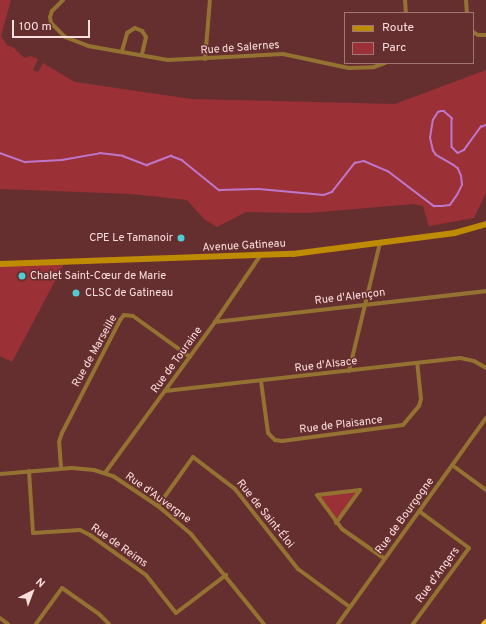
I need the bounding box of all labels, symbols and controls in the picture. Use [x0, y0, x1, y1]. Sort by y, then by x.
scale bar [14, 12, 92, 38]
legend [344, 12, 474, 64]
text: 100 m [19, 19, 52, 35]
text: Route [382, 20, 414, 36]
street label: Rue de Salernes [200, 39, 280, 57]
text: Parc [382, 40, 406, 56]
place label: CPE Le Tamanoir [89, 231, 173, 245]
marker: CPE Le Tamanoir [176, 233, 186, 243]
street label: Avenue Gatineau [202, 237, 286, 255]
place label: Chalet Saint-Cœur de Marie [30, 269, 166, 283]
marker: Chalet Saint-Cœur de Marie [17, 271, 27, 281]
place label: CLSC de Gatineau [85, 286, 173, 300]
street label: Rue d'Alençon [314, 286, 386, 308]
marker: CLSC de Gatineau [70, 287, 82, 299]
street label: Rue de Marseille [70, 313, 120, 389]
street label: Rue de Touraine [148, 324, 206, 396]
street label: Rue d'Alsace [294, 355, 358, 375]
street label: Rue de Plaisance [299, 413, 383, 437]
street label: Rue d'Auvergne [122, 470, 194, 526]
street label: Rue de Bourgogne [373, 475, 437, 557]
street label: Rue de Saint-Éloi [233, 477, 297, 551]
street label: Rue de Reims [88, 521, 150, 571]
street label: Rue d'Angers [413, 545, 463, 605]
north arrow [12, 572, 52, 612]
text: N [32, 575, 48, 591]

